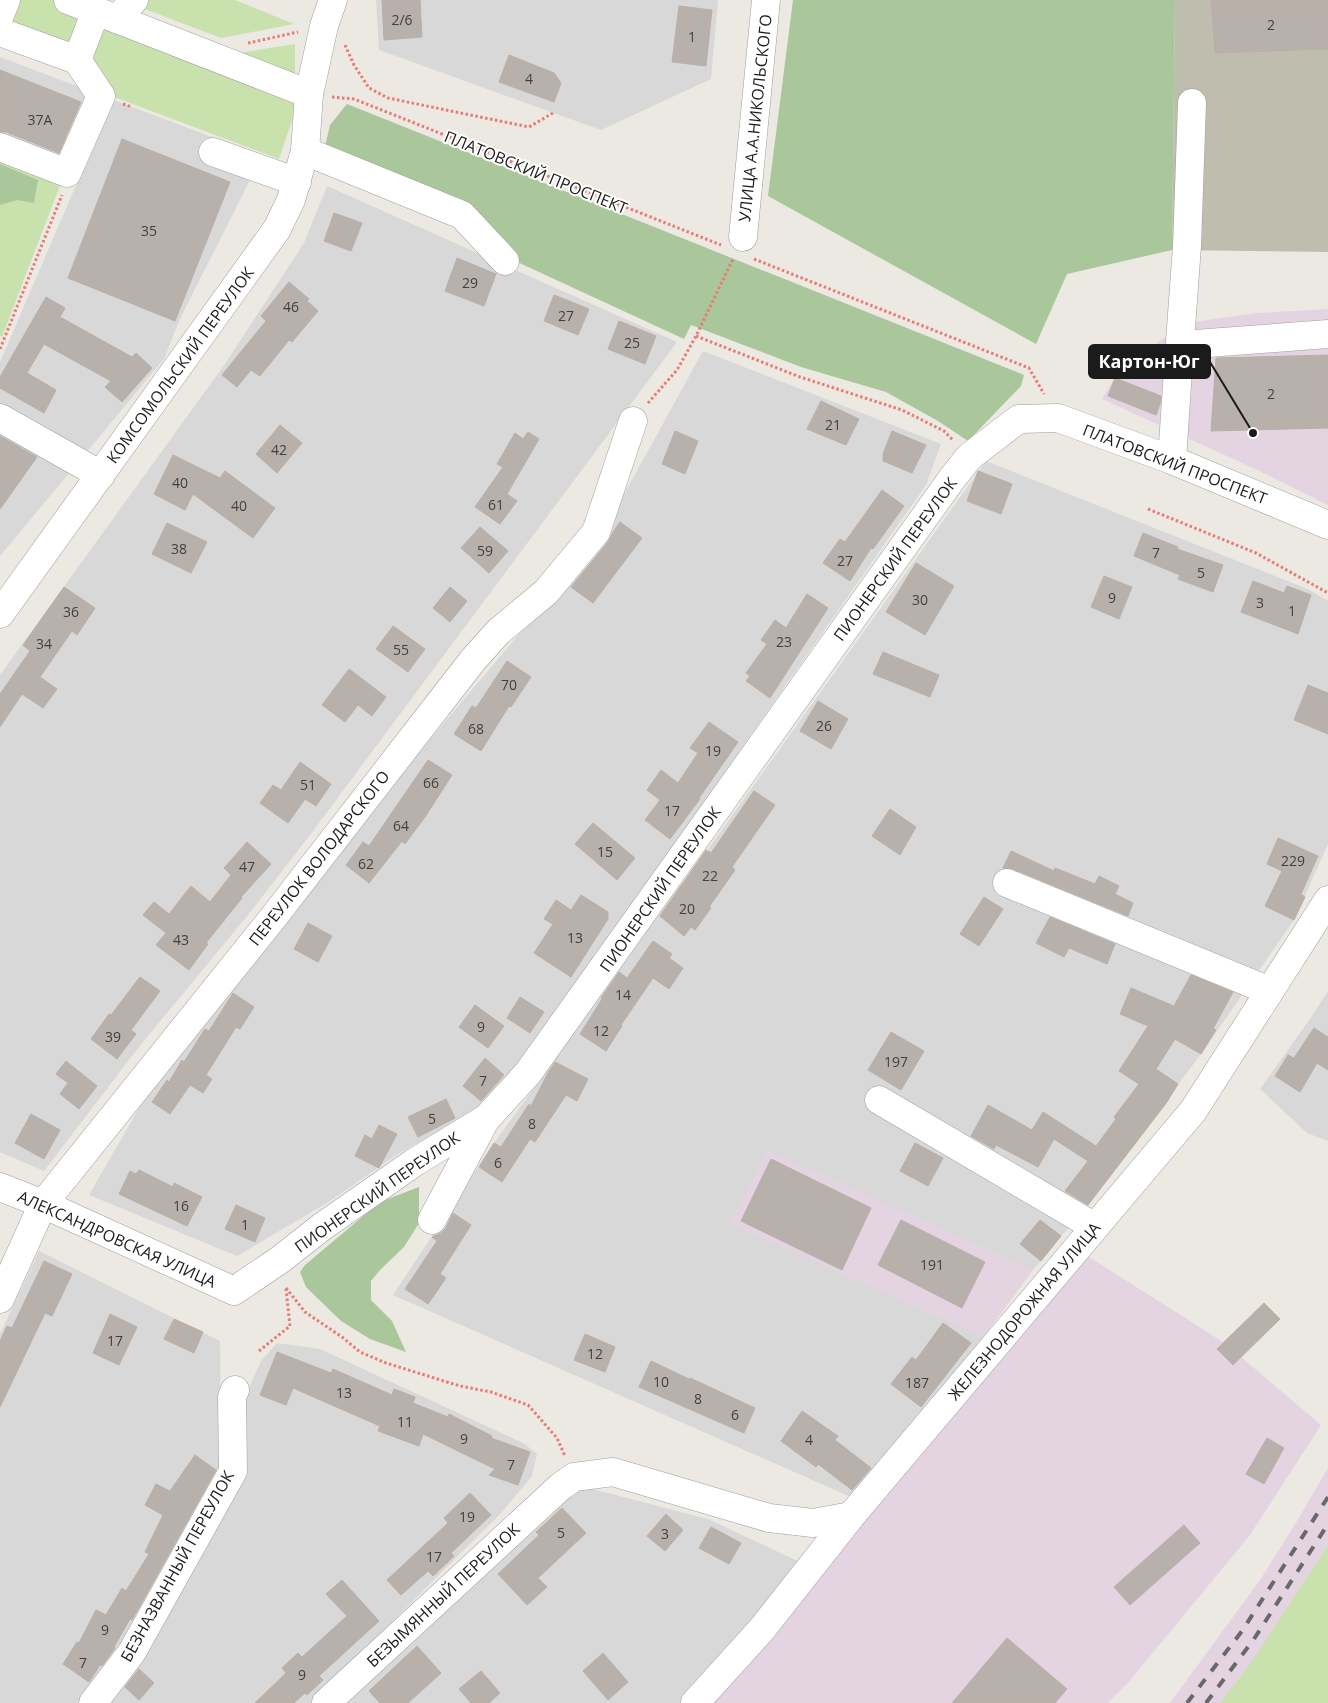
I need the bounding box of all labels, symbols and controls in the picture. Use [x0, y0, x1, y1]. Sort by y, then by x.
house number: 2/6 [391, 10, 413, 29]
street label: УЛИЦА А.А.НИКОЛЬСКОГО [733, 13, 777, 223]
house number: 2 [1267, 15, 1275, 34]
house number: 1 [688, 27, 696, 46]
house number: 4 [525, 69, 533, 88]
house number: 37А [28, 110, 53, 129]
street label: ПЛАТОВСКИЙ ПРОСПЕКТ [441, 125, 631, 219]
house number: 35 [141, 221, 157, 240]
street label: КОМСОМОЛЬСКИЙ ПЕРЕУЛОК [101, 262, 259, 468]
house number: 29 [462, 273, 478, 292]
house number: 46 [283, 297, 299, 316]
house number: 27 [558, 306, 574, 325]
house number: 25 [624, 333, 640, 352]
callout: Картон-Юг [1089, 345, 1210, 378]
text: Картон-Юг [1098, 349, 1200, 373]
house number: 2 [1267, 384, 1275, 403]
house number: 21 [825, 415, 841, 434]
street label: ПЛАТОВСКИЙ ПРОСПЕКТ [1080, 419, 1271, 509]
house number: 42 [271, 440, 287, 459]
house number: 40 [172, 473, 188, 492]
street label: ПИОНЕРСКИЙ ПЕРЕУЛОК [828, 473, 962, 645]
house number: 61 [488, 495, 504, 514]
house number: 40 [231, 496, 247, 515]
house number: 38 [171, 539, 187, 558]
house number: 59 [477, 541, 493, 560]
house number: 7 [1152, 543, 1160, 562]
house number: 27 [837, 551, 853, 570]
house number: 5 [1197, 563, 1205, 582]
house number: 9 [1108, 588, 1116, 607]
house number: 30 [912, 590, 928, 609]
house number: 3 [1256, 593, 1264, 612]
house number: 1 [1288, 601, 1296, 620]
house number: 36 [63, 602, 79, 621]
house number: 23 [776, 632, 792, 651]
house number: 34 [36, 634, 52, 653]
house number: 55 [393, 640, 409, 659]
house number: 70 [501, 675, 517, 694]
house number: 26 [816, 716, 832, 735]
house number: 68 [468, 719, 484, 738]
house number: 19 [705, 741, 721, 760]
street label: ПЕРЕУЛОК ВОЛОДАРСКОГО [244, 766, 394, 950]
house number: 66 [423, 773, 439, 792]
house number: 51 [300, 775, 316, 794]
house number: 17 [664, 801, 680, 820]
street label: ПИОНЕРСКИЙ ПЕРЕУЛОК [594, 802, 726, 976]
house number: 64 [393, 816, 409, 835]
house number: 15 [597, 842, 613, 861]
house number: 229 [1281, 851, 1305, 870]
house number: 62 [358, 854, 374, 873]
house number: 47 [239, 857, 255, 876]
house number: 22 [702, 866, 718, 885]
house number: 20 [679, 899, 695, 918]
house number: 13 [567, 928, 583, 947]
house number: 43 [173, 930, 189, 949]
house number: 14 [615, 985, 631, 1004]
house number: 9 [477, 1017, 485, 1036]
house number: 12 [593, 1021, 609, 1040]
house number: 39 [105, 1027, 121, 1046]
house number: 197 [884, 1052, 908, 1071]
house number: 7 [479, 1071, 487, 1090]
house number: 5 [428, 1109, 436, 1128]
house number: 8 [528, 1114, 536, 1133]
street label: ПИОНЕРСКИЙ ПЕРЕУЛОК [290, 1126, 464, 1258]
house number: 6 [494, 1153, 502, 1172]
street label: АЛЕКСАНДРОВСКАЯ УЛИЦА [14, 1185, 220, 1293]
house number: 16 [173, 1196, 189, 1215]
house number: 1 [241, 1215, 249, 1234]
street label: ЖЕЛЕЗНОДОРОЖНАЯ УЛИЦА [943, 1217, 1106, 1405]
house number: 191 [920, 1255, 944, 1274]
house number: 17 [107, 1331, 123, 1350]
house number: 12 [587, 1344, 603, 1363]
house number: 10 [653, 1372, 669, 1391]
house number: 187 [905, 1373, 929, 1392]
house number: 13 [336, 1383, 352, 1402]
house number: 8 [694, 1389, 702, 1408]
house number: 6 [731, 1405, 739, 1424]
house number: 11 [397, 1412, 413, 1431]
house number: 9 [460, 1429, 468, 1448]
house number: 4 [805, 1430, 813, 1449]
house number: 7 [507, 1455, 515, 1474]
street label: БЕЗНАЗВАННЫЙ ПЕРЕУЛОК [115, 1466, 239, 1666]
house number: 19 [459, 1507, 475, 1526]
street label: БЕЗЫМЯННЫЙ ПЕРЕУЛОК [362, 1518, 525, 1672]
house number: 5 [557, 1523, 565, 1542]
house number: 3 [661, 1524, 669, 1543]
house number: 17 [426, 1547, 442, 1566]
house number: 9 [101, 1620, 109, 1639]
house number: 7 [79, 1653, 87, 1672]
house number: 9 [298, 1665, 306, 1684]

